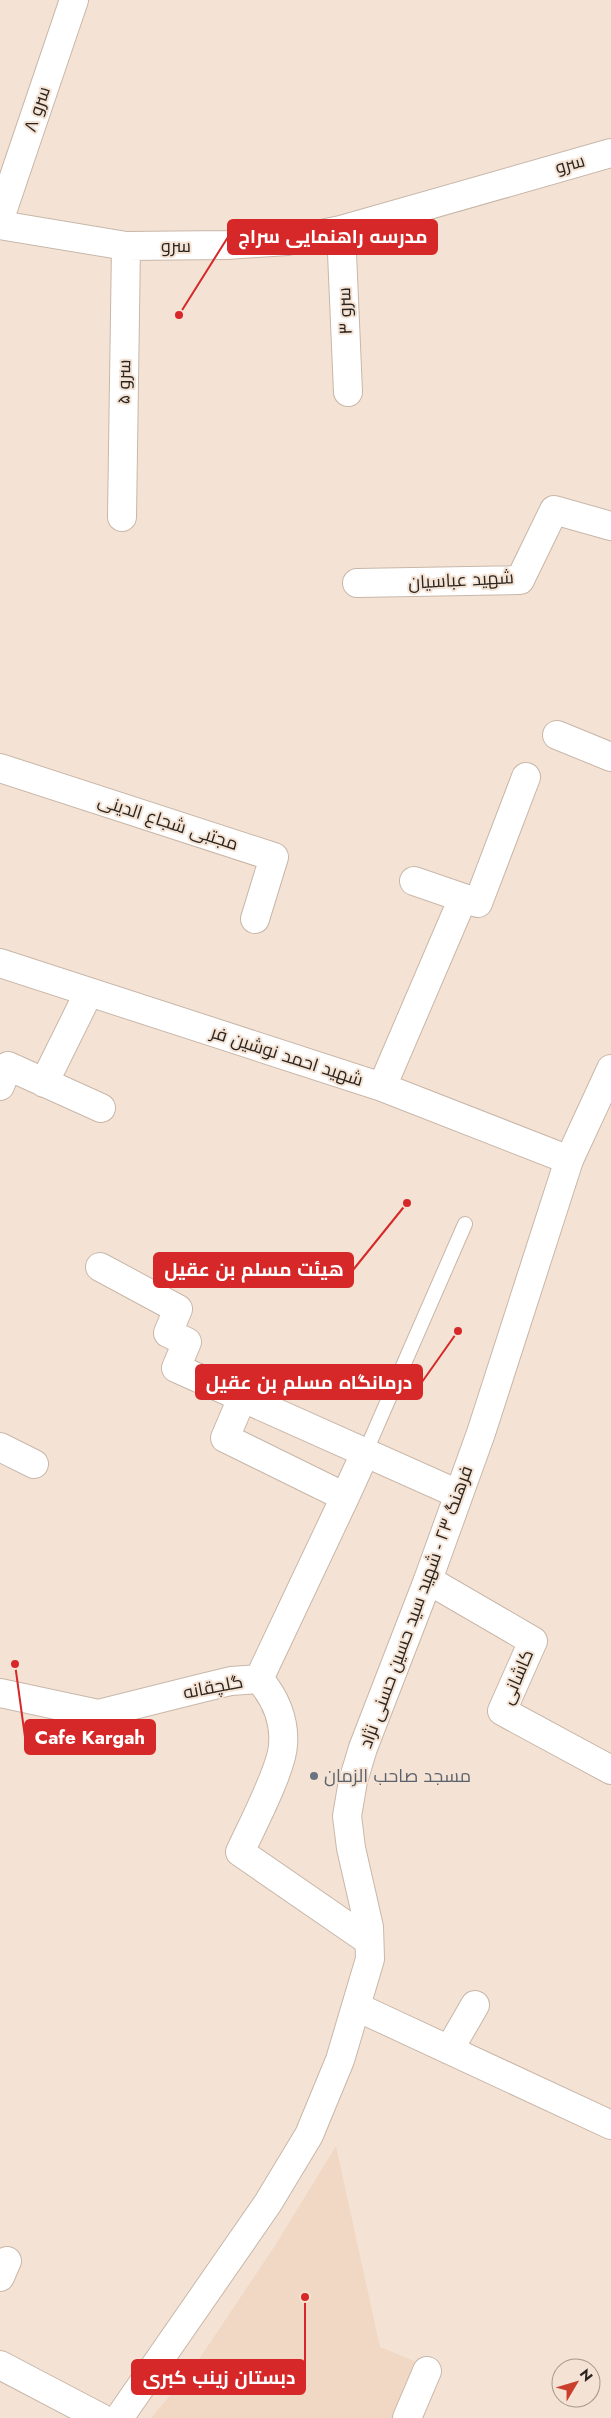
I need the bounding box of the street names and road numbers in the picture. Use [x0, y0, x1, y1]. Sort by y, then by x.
street label: سرو ۸ [17, 83, 57, 135]
street label: سرو [552, 147, 588, 181]
street label: سرو [161, 233, 191, 259]
street label: سرو ۳ [331, 287, 359, 335]
street label: سرو ۵ [111, 359, 137, 405]
street label: شهید عباسیان [407, 564, 515, 596]
street label: مجتبی شجاع الدینی [94, 787, 242, 857]
street label: شهید احمد نوشین فر [207, 1019, 367, 1093]
street label: فرهنگ ۲۳ - شهید سید حسین حسنی نژاد [353, 1462, 479, 1752]
street label: کاشانی [494, 1645, 540, 1709]
street label: گلچقانه [181, 1668, 245, 1706]

